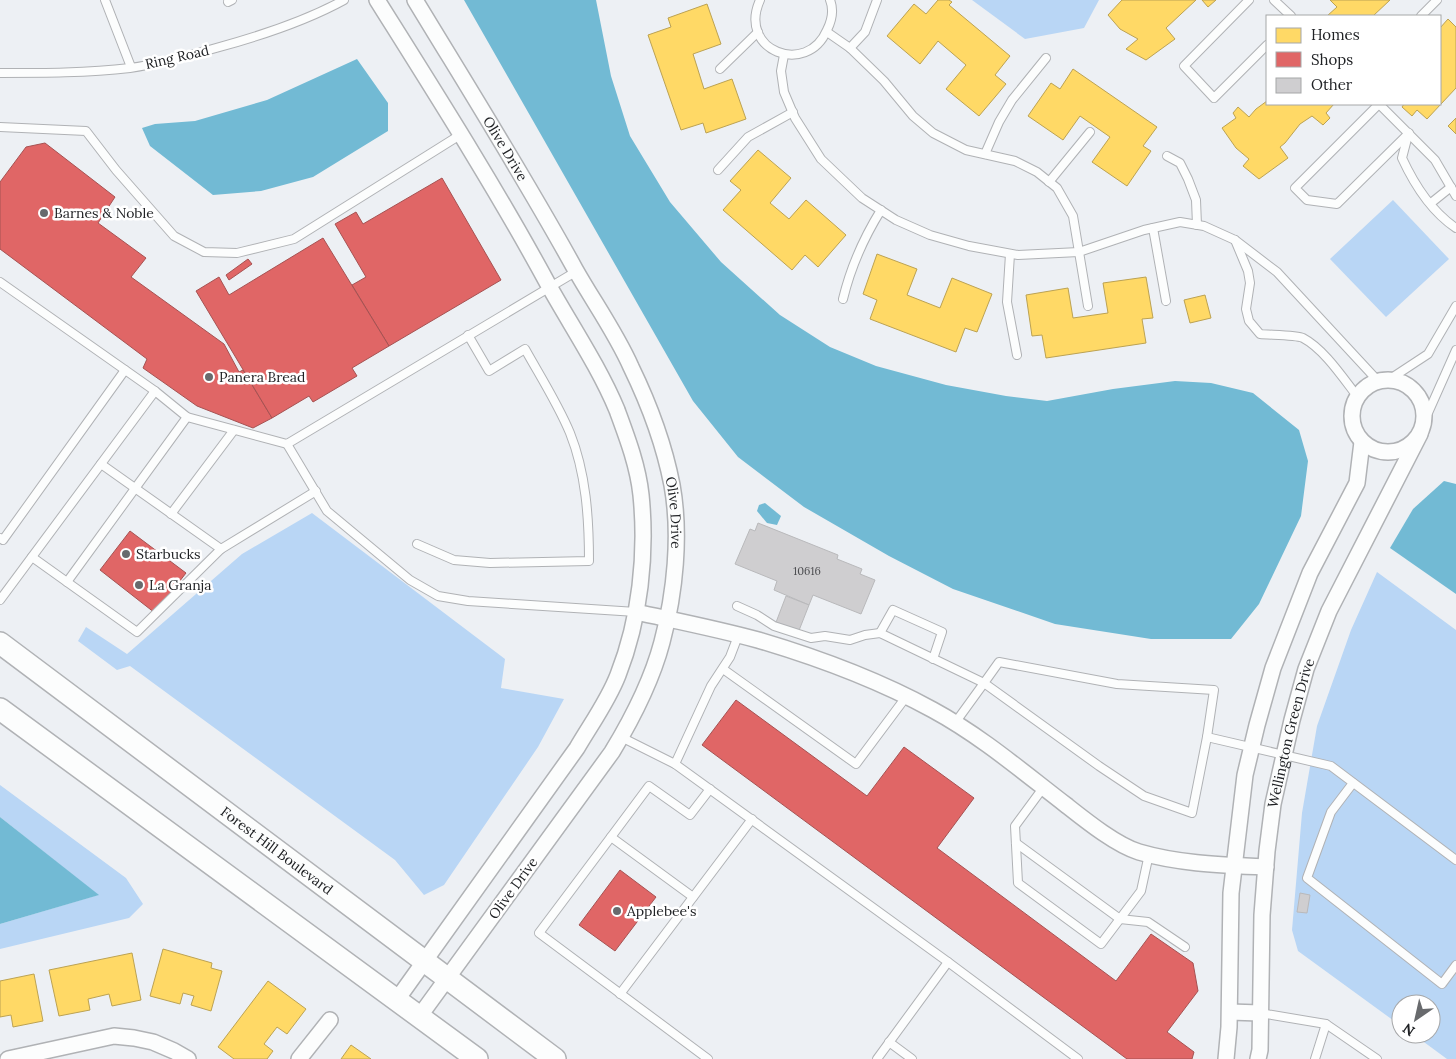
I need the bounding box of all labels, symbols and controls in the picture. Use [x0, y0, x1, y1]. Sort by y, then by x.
legend [1266, 15, 1441, 105]
text: Homes [1311, 25, 1360, 44]
street label: Ring Road [143, 41, 211, 73]
text: Shops [1311, 50, 1353, 69]
text: Other [1311, 75, 1353, 94]
street label: Olive Drive [479, 113, 532, 185]
place label: Barnes & Noble [54, 204, 154, 222]
marker: Barnes & Noble [38, 207, 50, 219]
place label: Panera Bread [219, 368, 305, 386]
marker: Panera Bread [203, 371, 215, 383]
street label: Olive Drive [662, 475, 685, 549]
place label: Starbucks [136, 545, 200, 563]
marker: Starbucks [120, 548, 132, 560]
house number: 10616 [793, 564, 821, 578]
place label: La Granja [149, 576, 211, 594]
marker: La Granja [133, 579, 145, 591]
street label: Wellington Green Drive [1263, 655, 1319, 809]
street label: Forest Hill Boulevard [217, 803, 337, 899]
street label: Olive Drive [485, 853, 542, 922]
place label: Applebee's [626, 902, 696, 920]
marker: Applebee's [611, 905, 623, 917]
north arrow [1391, 994, 1441, 1044]
text: N [1399, 1019, 1418, 1040]

